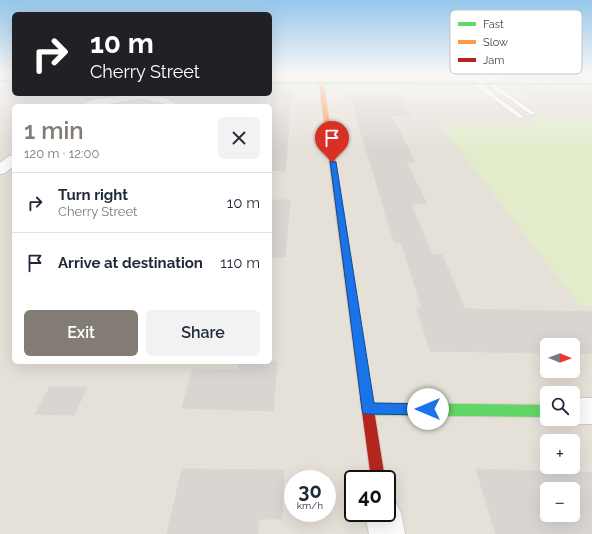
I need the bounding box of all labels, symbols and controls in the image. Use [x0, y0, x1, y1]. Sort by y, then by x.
legend [450, 10, 582, 74]
text: Fast [483, 18, 504, 31]
text: 10 m [90, 27, 154, 60]
icon: right [24, 28, 76, 80]
text: Slow [483, 36, 508, 49]
text: Jam [483, 54, 504, 67]
text: Cherry Street [90, 61, 200, 82]
text: 1 min [24, 116, 84, 145]
button: close [218, 117, 260, 159]
pin [315, 121, 349, 162]
icon: arrive [321, 127, 343, 149]
text: 120 m · 12:00 [24, 146, 99, 161]
text: Turn right [58, 186, 128, 204]
icon: right [24, 192, 46, 214]
text: 10 m [227, 194, 260, 212]
text: Cherry Street [58, 204, 137, 219]
icon: arrive [24, 252, 46, 274]
text: Arrive at destination [58, 254, 203, 272]
text: 110 m [220, 254, 260, 272]
button: Exit [24, 310, 138, 356]
button: Share [146, 310, 260, 356]
north arrow [540, 338, 580, 378]
map controls [540, 338, 580, 522]
button: search [540, 386, 580, 426]
position arrow [407, 388, 449, 430]
button: + [540, 434, 580, 474]
speed limit sign: 40 [344, 470, 396, 522]
text: 30 [298, 479, 322, 503]
button: − [540, 482, 580, 522]
text: km/h [297, 500, 323, 511]

